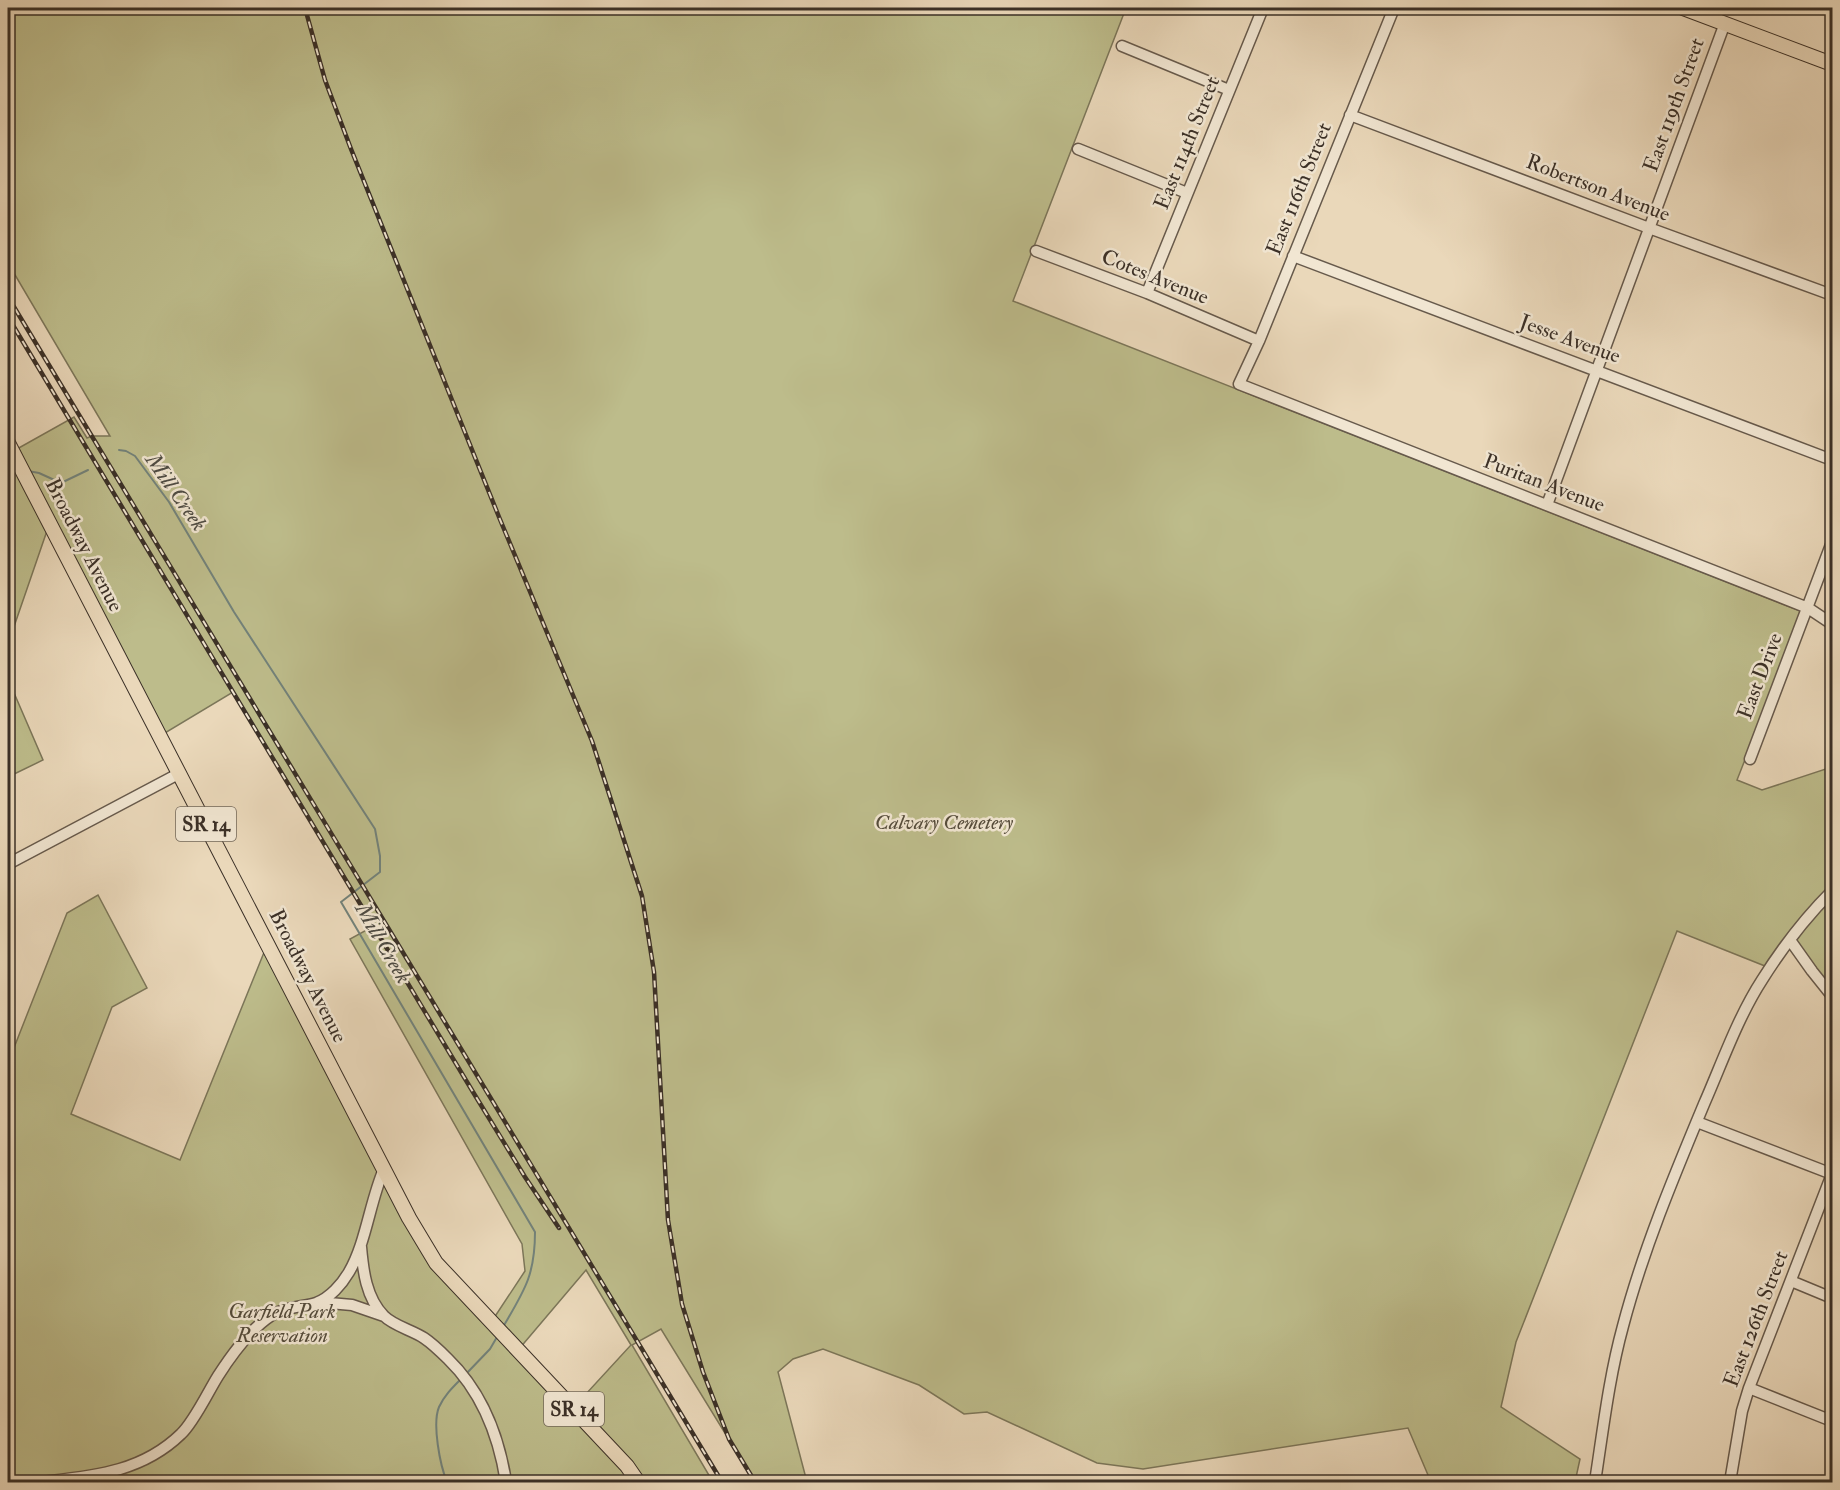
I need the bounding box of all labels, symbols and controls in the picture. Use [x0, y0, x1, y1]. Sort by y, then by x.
street label: East 119th Street [1637, 34, 1711, 176]
street label: East 114th Street [1148, 72, 1226, 214]
street label: East 116th Street [1260, 119, 1338, 259]
street label: Robertson Avenue [1522, 148, 1674, 228]
street label: Cotes Avenue [1097, 243, 1213, 311]
street label: Jesse Avenue [1515, 308, 1624, 370]
water label: Mill Creek [138, 446, 213, 536]
street label: Puritan Avenue [1479, 447, 1609, 519]
street label: Broadway Avenue [39, 474, 129, 616]
street label: East Drive [1731, 629, 1789, 723]
road number: SR 14 [176, 807, 236, 841]
park label: Calvary Cemetery [875, 809, 1014, 836]
water label: Mill Creek [348, 896, 417, 989]
street label: Broadway Avenue [263, 905, 353, 1047]
street label: East 126th Street [1718, 1247, 1794, 1391]
park label: Garfield Park Reservation [228, 1298, 336, 1349]
road number: SR 14 [544, 1392, 604, 1426]

